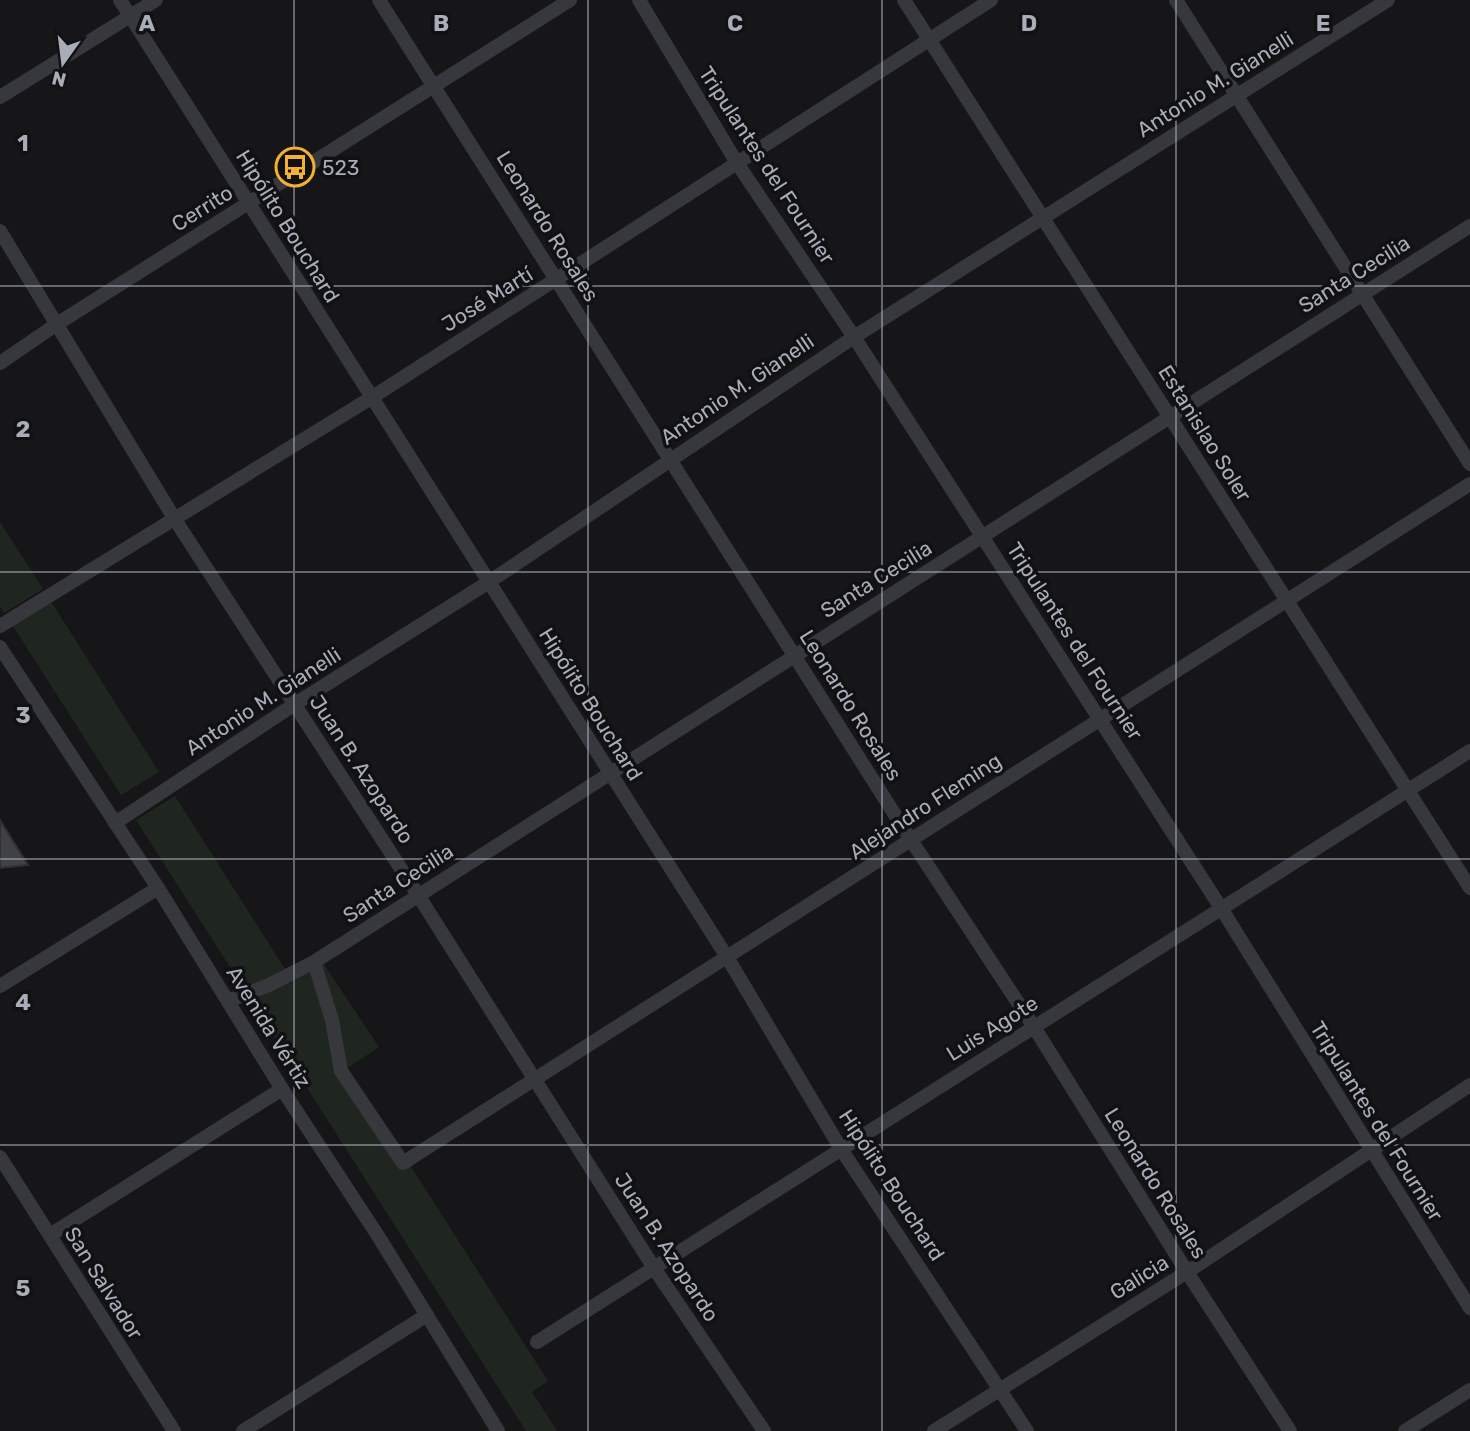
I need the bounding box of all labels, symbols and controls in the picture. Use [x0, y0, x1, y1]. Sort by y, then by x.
text: A [139, 9, 156, 37]
text: B [433, 9, 449, 37]
text: C [727, 9, 743, 37]
text: D [1021, 9, 1037, 37]
text: E [1316, 9, 1330, 37]
street label: Antonio M. Gianelli [1132, 26, 1298, 142]
north arrow [28, 28, 98, 98]
street label: Tripulantes del Fournier [694, 62, 840, 268]
text: N [50, 66, 68, 92]
text: 1 [17, 129, 29, 157]
street label: Hipólito Bouchard [231, 145, 345, 307]
bus stop icon: 523 [274, 146, 316, 188]
street label: Leonardo Rosales [492, 146, 604, 306]
place label: 523 [322, 155, 359, 180]
street label: Cerrito [167, 180, 237, 236]
street label: Santa Cecilia [1294, 230, 1414, 318]
street label: José Martí [437, 261, 538, 337]
street label: Antonio M. Gianelli [656, 328, 818, 450]
street label: Estanislao Soler [1153, 360, 1257, 506]
text: 2 [16, 415, 30, 443]
street label: Santa Cecilia [816, 535, 936, 623]
street label: Tripulantes del Fournier [1002, 538, 1148, 744]
street label: Hipólito Bouchard [534, 623, 648, 785]
street label: Leonardo Rosales [795, 625, 907, 785]
street label: Antonio M. Gianelli [181, 642, 345, 760]
street label: Juan B. Azopardo [305, 690, 419, 848]
text: 3 [15, 701, 31, 729]
street label: Alejandro Fleming [844, 748, 1006, 864]
street label: Santa Cecilia [338, 838, 458, 928]
street label: Avenida Vértiz [221, 961, 317, 1093]
text: 4 [15, 988, 31, 1016]
street label: Luis Agote [942, 990, 1042, 1066]
street label: Tripulantes del Fournier [1305, 1017, 1449, 1225]
street label: Leonardo Rosales [1100, 1103, 1212, 1263]
street label: Hipólito Bouchard [834, 1105, 950, 1265]
street label: Juan B. Azopardo [610, 1168, 724, 1326]
street label: San Salvador [60, 1222, 148, 1344]
street label: Galicia [1105, 1249, 1173, 1305]
text: 5 [16, 1274, 31, 1302]

